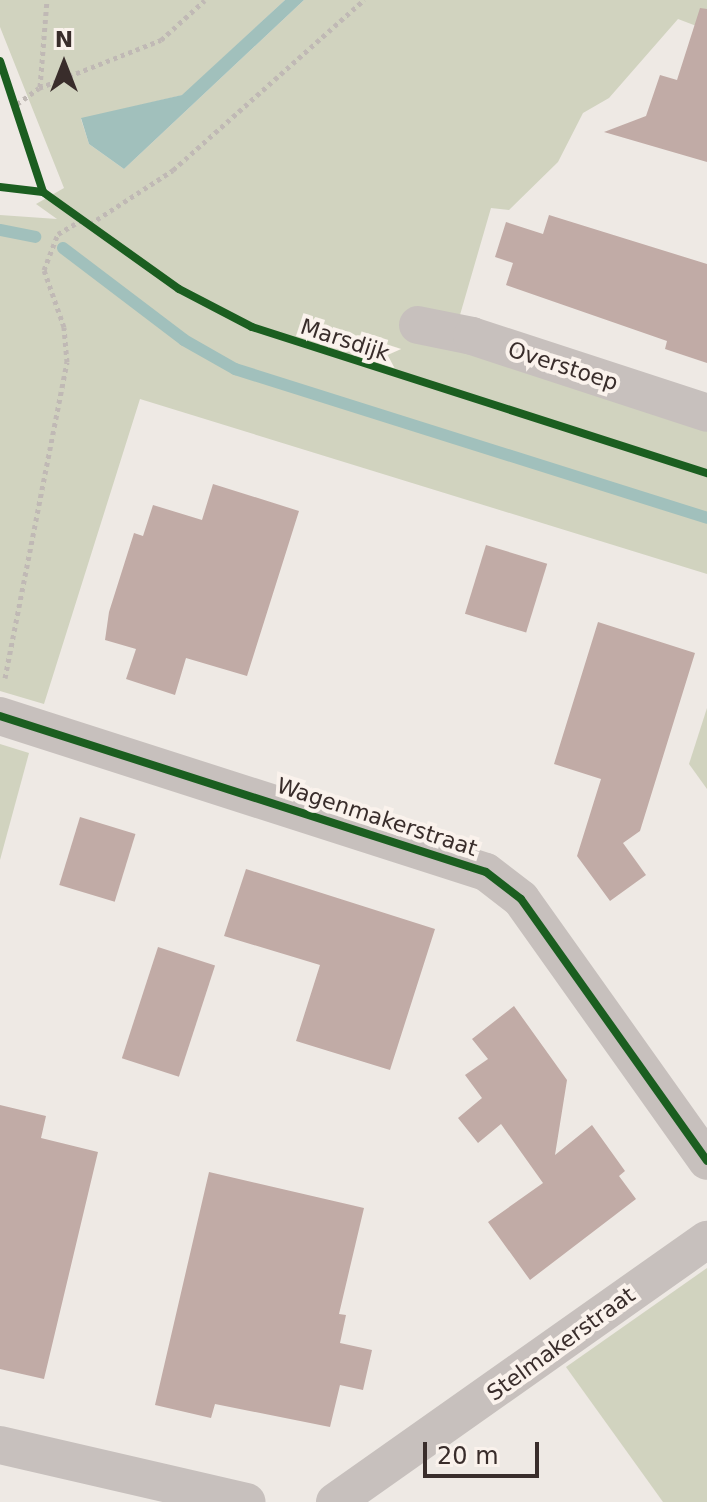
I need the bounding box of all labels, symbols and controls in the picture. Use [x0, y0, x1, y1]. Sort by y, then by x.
north arrow [24, 24, 104, 104]
text: N [55, 27, 73, 52]
street label: Marsdijk [297, 313, 393, 367]
street label: Overstoep [505, 336, 621, 396]
street label: Wagenmakerstraat [273, 772, 481, 862]
street label: Stelmakerstraat [482, 1281, 640, 1407]
scale bar [427, 1426, 543, 1476]
text: 20 m [437, 1442, 499, 1470]

